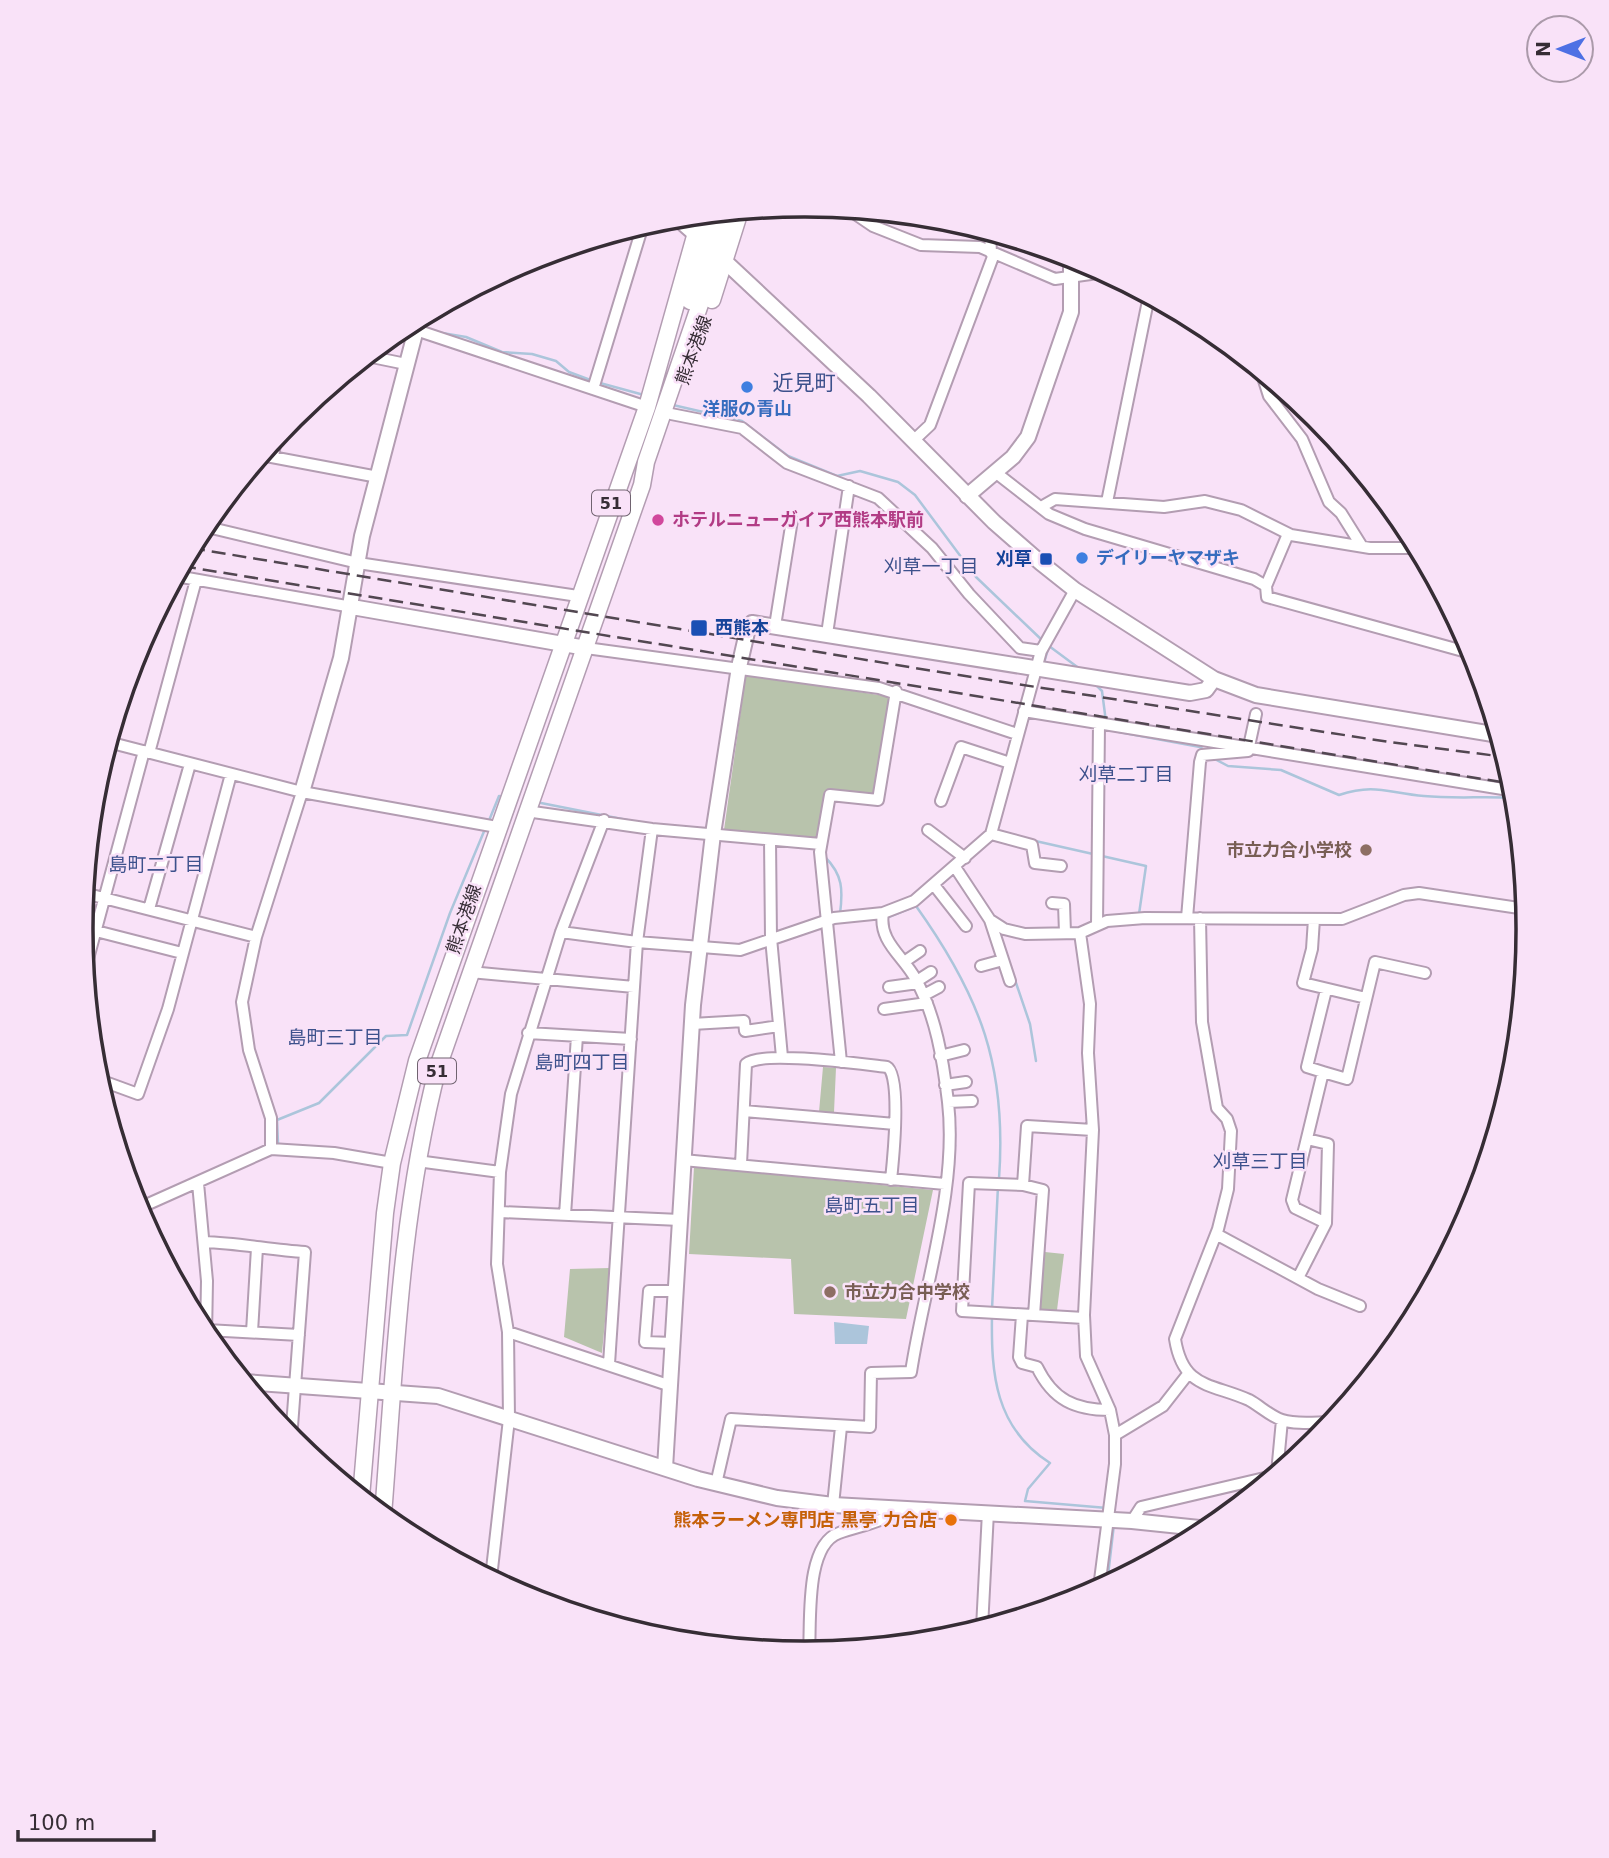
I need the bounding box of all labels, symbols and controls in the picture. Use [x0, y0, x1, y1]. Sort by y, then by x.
north arrow [1525, 14, 1595, 84]
text: N [1532, 41, 1554, 57]
street label: 熊本港線 [671, 312, 716, 387]
district label: 近見町 [773, 371, 836, 395]
marker: 洋服の青山 [739, 379, 755, 395]
place label: 洋服の青山 [702, 398, 792, 419]
road number: 51 [592, 490, 630, 516]
place label: ホテルニューガイア西熊本駅前 [672, 509, 924, 530]
marker: ホテルニューガイア西熊本駅前 [650, 512, 666, 528]
place label: デイリーヤマザキ [1096, 547, 1240, 568]
place label: 刈草 [996, 548, 1032, 569]
marker: デイリーヤマザキ [1074, 550, 1090, 566]
marker: 刈草 [1038, 551, 1054, 567]
district label: 刈草一丁目 [883, 555, 979, 577]
place label: 西熊本 [715, 617, 769, 638]
marker: 西熊本 [689, 618, 709, 638]
district label: 刈草二丁目 [1078, 763, 1174, 785]
place label: 市立力合小学校 [1226, 839, 1352, 860]
marker: 市立力合小学校 [1358, 842, 1374, 858]
district label: 島町二丁目 [108, 853, 204, 875]
street label: 熊本港線 [442, 881, 485, 956]
district label: 島町三丁目 [287, 1026, 383, 1048]
district label: 島町四丁目 [534, 1051, 630, 1073]
road number: 51 [418, 1058, 456, 1084]
district label: 刈草三丁目 [1212, 1150, 1308, 1172]
district label: 島町五丁目 [824, 1194, 920, 1216]
place label: 市立力合中学校 [844, 1281, 970, 1302]
marker: 市立力合中学校 [822, 1284, 838, 1300]
place label: 熊本ラーメン専門店 黒亭 力合店 [673, 1509, 937, 1530]
marker: 熊本ラーメン専門店 黒亭 力合店 [943, 1512, 959, 1528]
scale bar [18, 1798, 154, 1842]
text: 100 m [28, 1811, 95, 1835]

